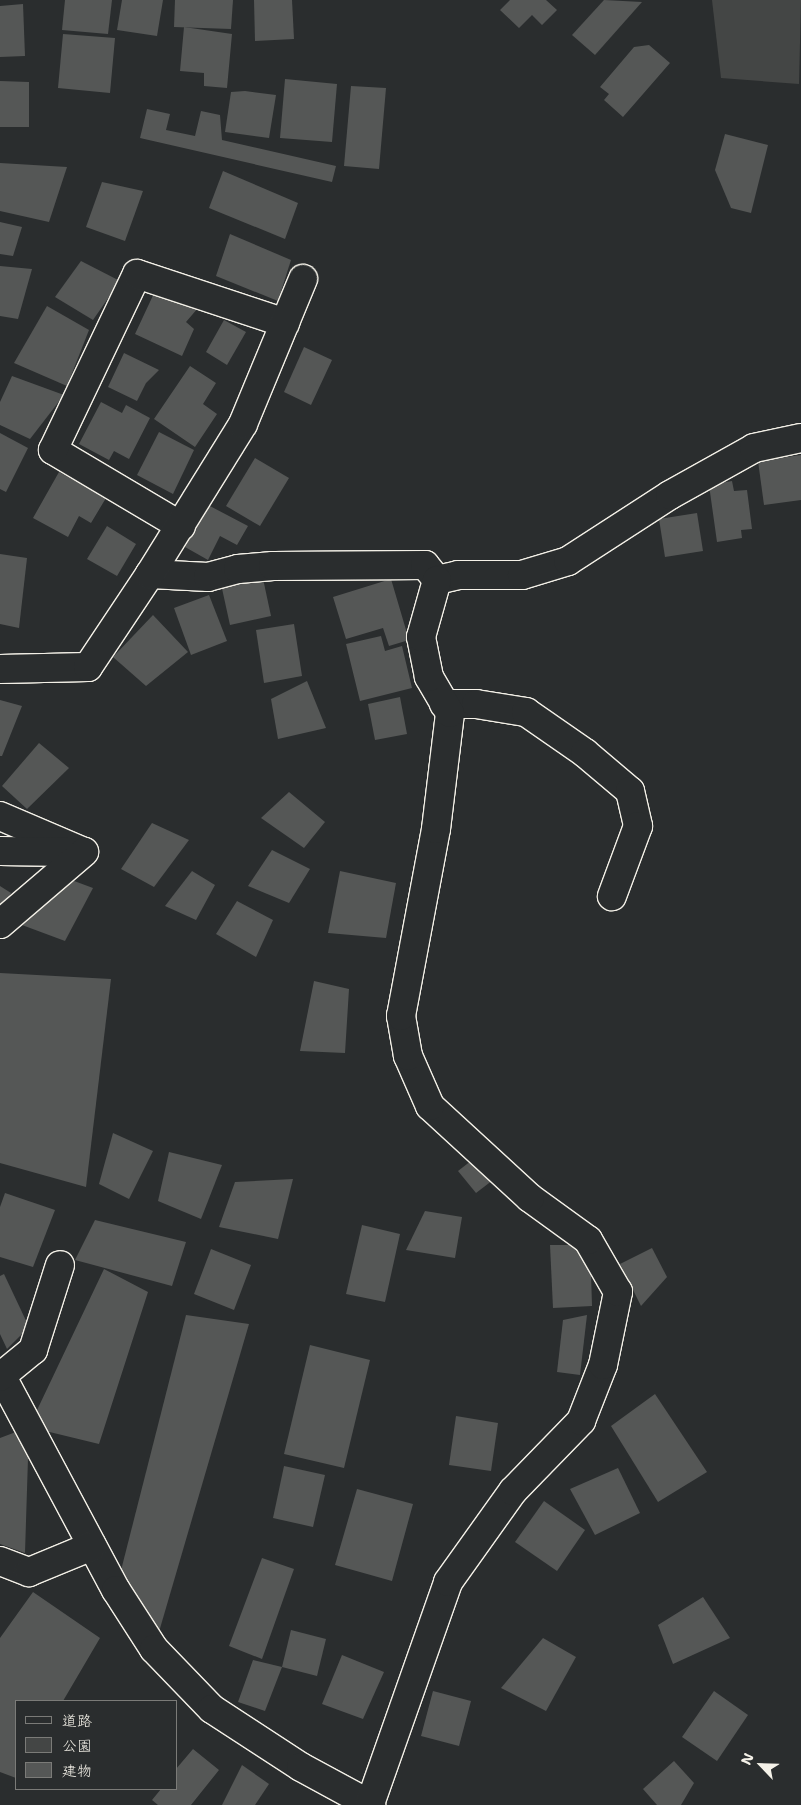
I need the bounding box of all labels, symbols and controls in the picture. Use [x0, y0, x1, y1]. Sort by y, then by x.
legend [15, 1700, 178, 1790]
text: 道路 [62, 1711, 92, 1731]
text: 公園 [62, 1736, 92, 1756]
north arrow [736, 1740, 786, 1790]
text: N [737, 1750, 758, 1768]
text: 建物 [62, 1761, 92, 1781]

